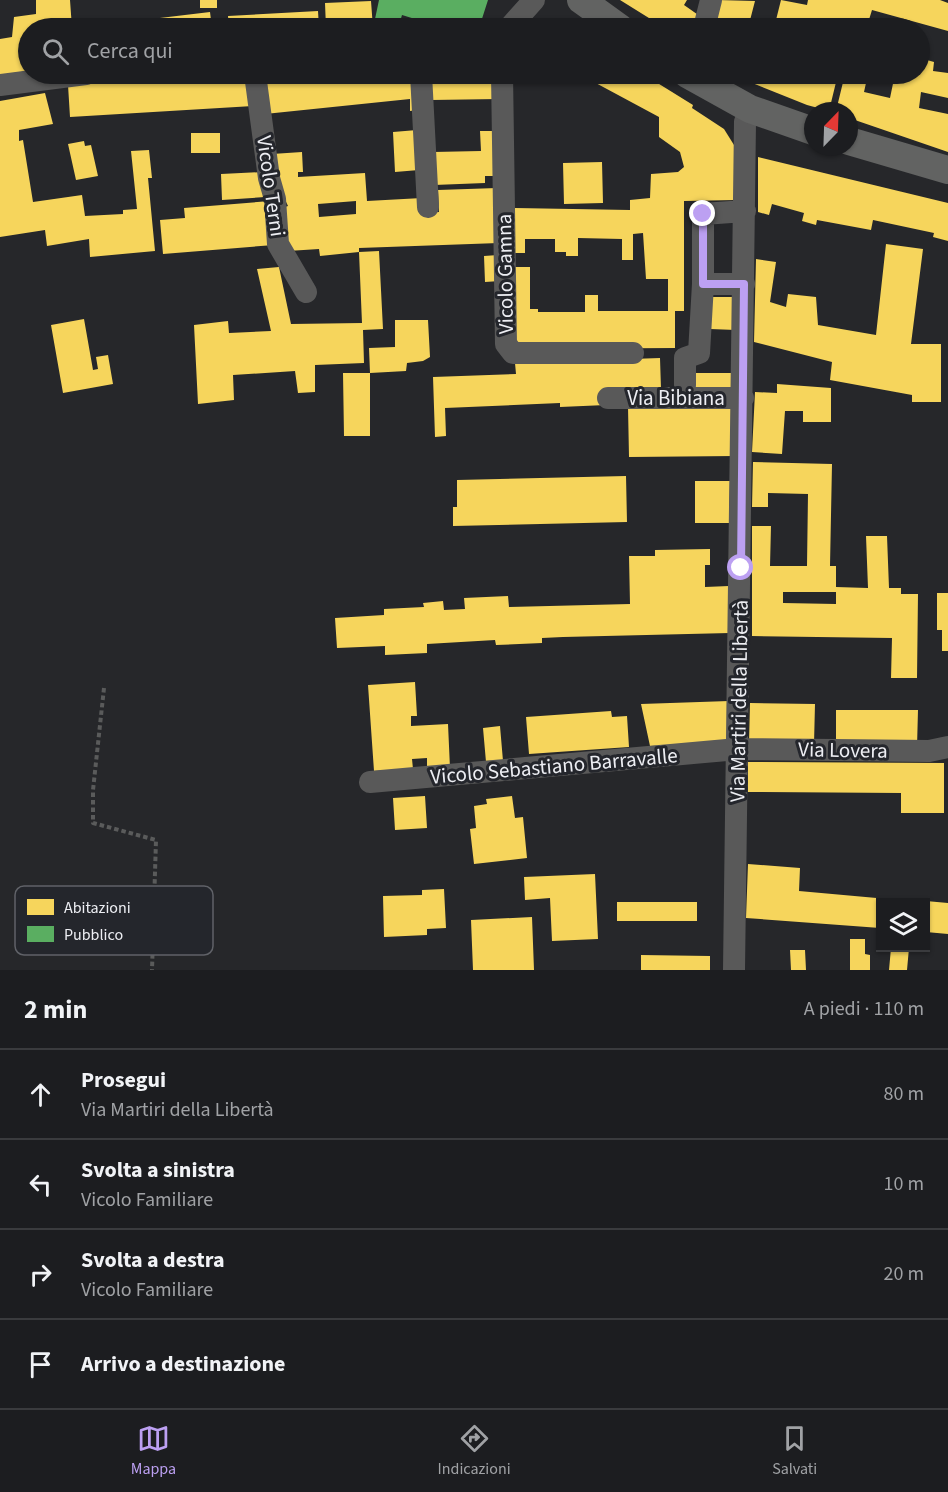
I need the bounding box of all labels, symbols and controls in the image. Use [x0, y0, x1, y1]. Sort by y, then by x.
search box [18, 18, 930, 84]
icon: search [39, 35, 72, 68]
text: Cerca qui [87, 35, 173, 67]
north arrow [804, 102, 858, 156]
street label: Vicolo Terni [249, 134, 293, 238]
route end [689, 200, 715, 226]
street label: Vicolo Gamna [489, 214, 521, 334]
street label: Via Bibiana [627, 383, 725, 413]
route start [727, 554, 753, 580]
street label: Via Martiri della Libertà [722, 600, 756, 802]
street label: Via Lovera [798, 734, 888, 766]
street label: Vicolo Sebastiano Barravalle [429, 740, 679, 792]
legend [15, 886, 213, 955]
text: Abitazioni [64, 897, 131, 919]
map controls [876, 898, 930, 952]
button: layers [876, 898, 930, 952]
text: Pubblico [64, 924, 123, 946]
text: 2 min [24, 991, 87, 1028]
text: A piedi · 110 m [804, 995, 924, 1023]
text: Prosegui [81, 1064, 166, 1096]
icon: ahead [24, 1078, 57, 1111]
text: 80 m [884, 1080, 924, 1108]
text: Via Martiri della Libertà [81, 1096, 274, 1124]
text: Svolta a sinistra [81, 1154, 235, 1186]
icon: left [24, 1168, 57, 1201]
text: 10 m [884, 1170, 924, 1198]
text: Vicolo Familiare [81, 1186, 213, 1214]
text: Svolta a destra [81, 1244, 225, 1276]
icon: right [24, 1258, 57, 1291]
text: 20 m [884, 1260, 924, 1288]
text: Vicolo Familiare [81, 1276, 213, 1304]
icon: arrive [24, 1348, 57, 1381]
text: Arrivo a destinazione [81, 1348, 286, 1380]
tab: Mappa [131, 1422, 176, 1480]
tab: Indicazioni [438, 1422, 511, 1480]
tab: Salvati [772, 1422, 817, 1480]

